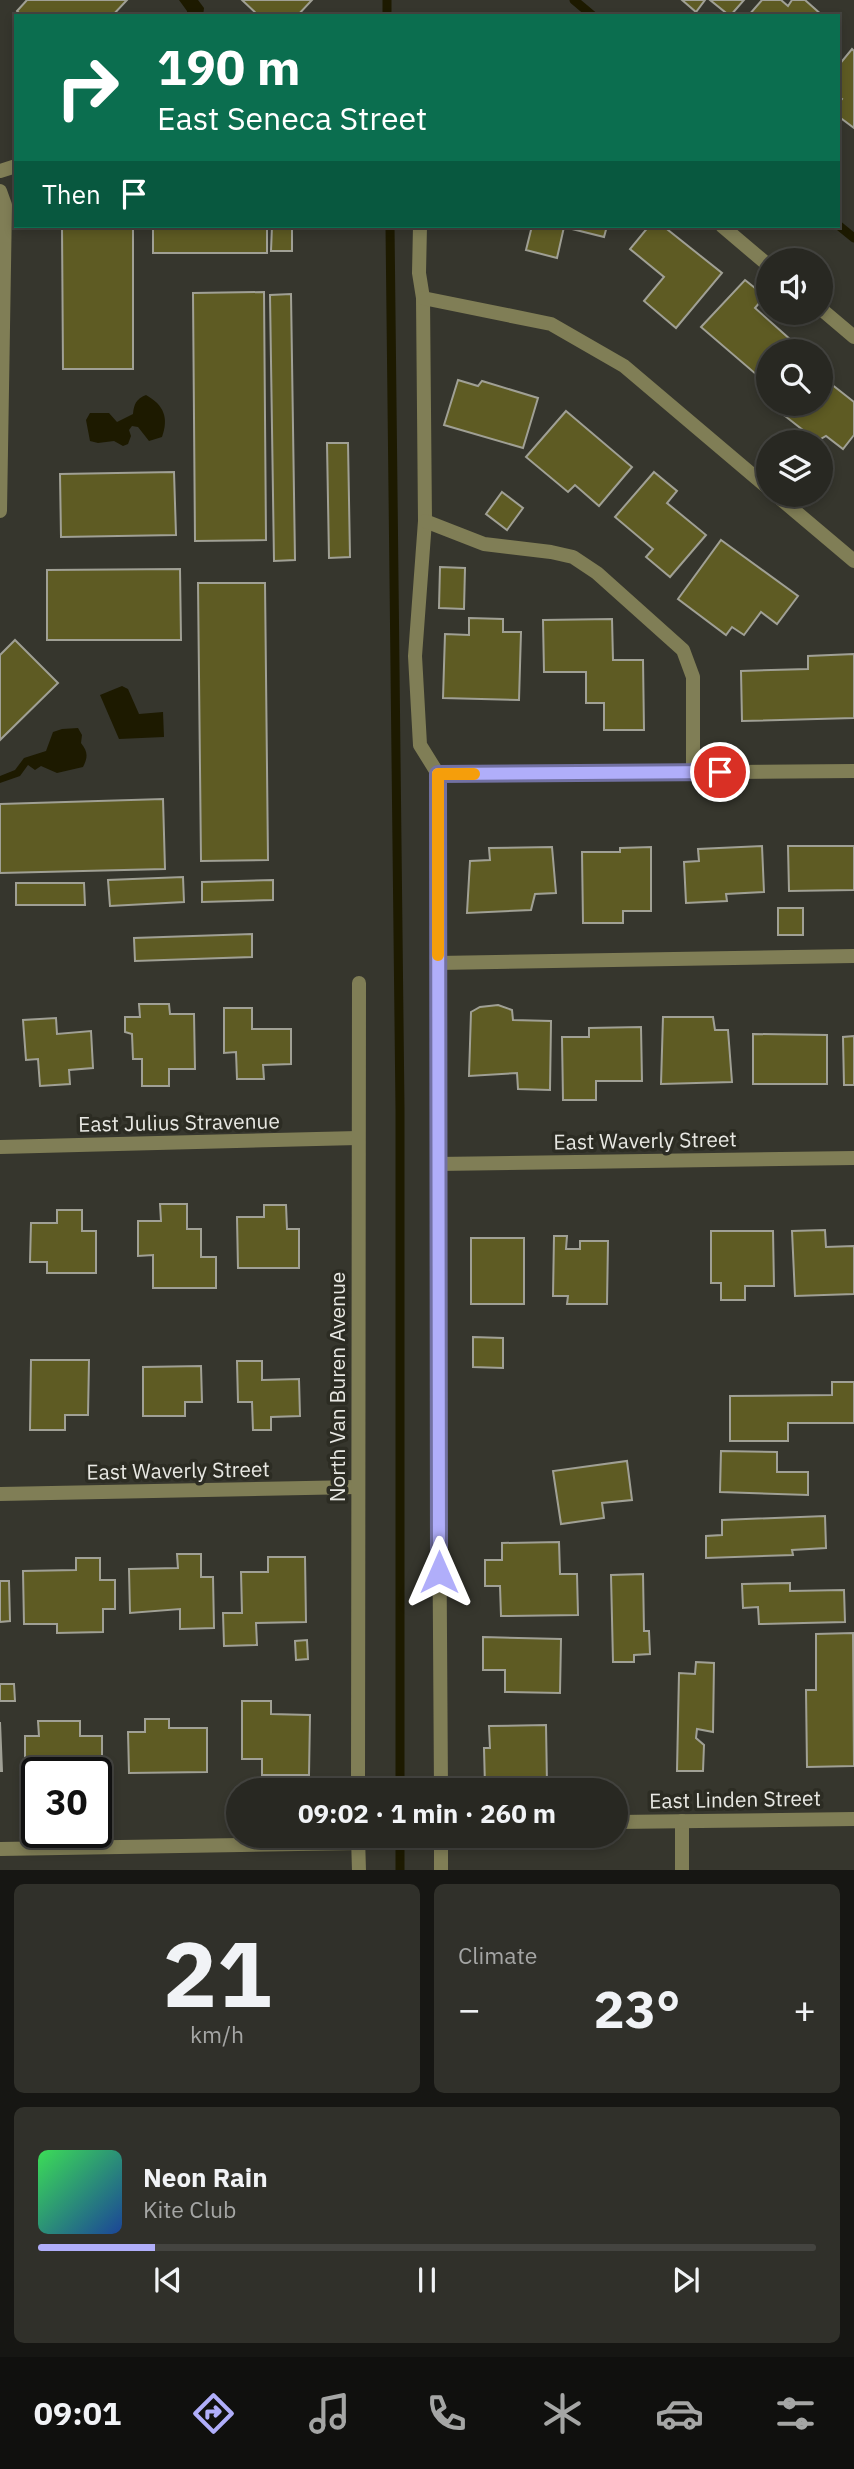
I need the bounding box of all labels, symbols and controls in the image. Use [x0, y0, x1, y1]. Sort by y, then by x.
text: 190 m [157, 35, 301, 98]
icon: right [42, 42, 133, 133]
text: East Seneca Street [157, 97, 427, 139]
icon: arrive [115, 175, 153, 213]
text: Then [42, 177, 101, 211]
map controls [756, 248, 833, 507]
button: sound [756, 248, 833, 325]
button: search [756, 339, 833, 416]
button: layers [756, 430, 833, 507]
pin [690, 742, 750, 802]
icon: arrive [701, 753, 739, 791]
street label: East Julius Stravenue [78, 1106, 280, 1138]
street label: East Waverly Street [553, 1124, 737, 1156]
street label: North Van Buren Avenue [323, 1272, 351, 1502]
street label: East Waverly Street [86, 1454, 270, 1486]
position arrow [402, 1535, 476, 1609]
speed limit sign: 30 [21, 1757, 112, 1848]
street label: East Linden Street [649, 1784, 821, 1814]
text: 09:02 · 1 min · 260 m [298, 1796, 556, 1830]
text: 21 [162, 1914, 272, 2032]
text: Climate [458, 1940, 537, 1970]
text: 23° [594, 1975, 680, 2042]
text: − [458, 1984, 481, 2033]
text: + [793, 1984, 816, 2033]
text: km/h [190, 2019, 244, 2049]
text: Neon Rain [143, 2160, 268, 2194]
text: Kite Club [143, 2194, 236, 2224]
icon: previous [149, 2261, 187, 2299]
icon: pause [408, 2261, 446, 2299]
icon: next [667, 2261, 705, 2299]
icon: directions [189, 2389, 238, 2438]
icon: music [305, 2389, 354, 2438]
icon: phone [422, 2389, 471, 2438]
icon: climate [538, 2389, 587, 2438]
icon: car [655, 2389, 704, 2438]
icon: filters [771, 2389, 820, 2438]
text: 09:01 [34, 2392, 121, 2434]

